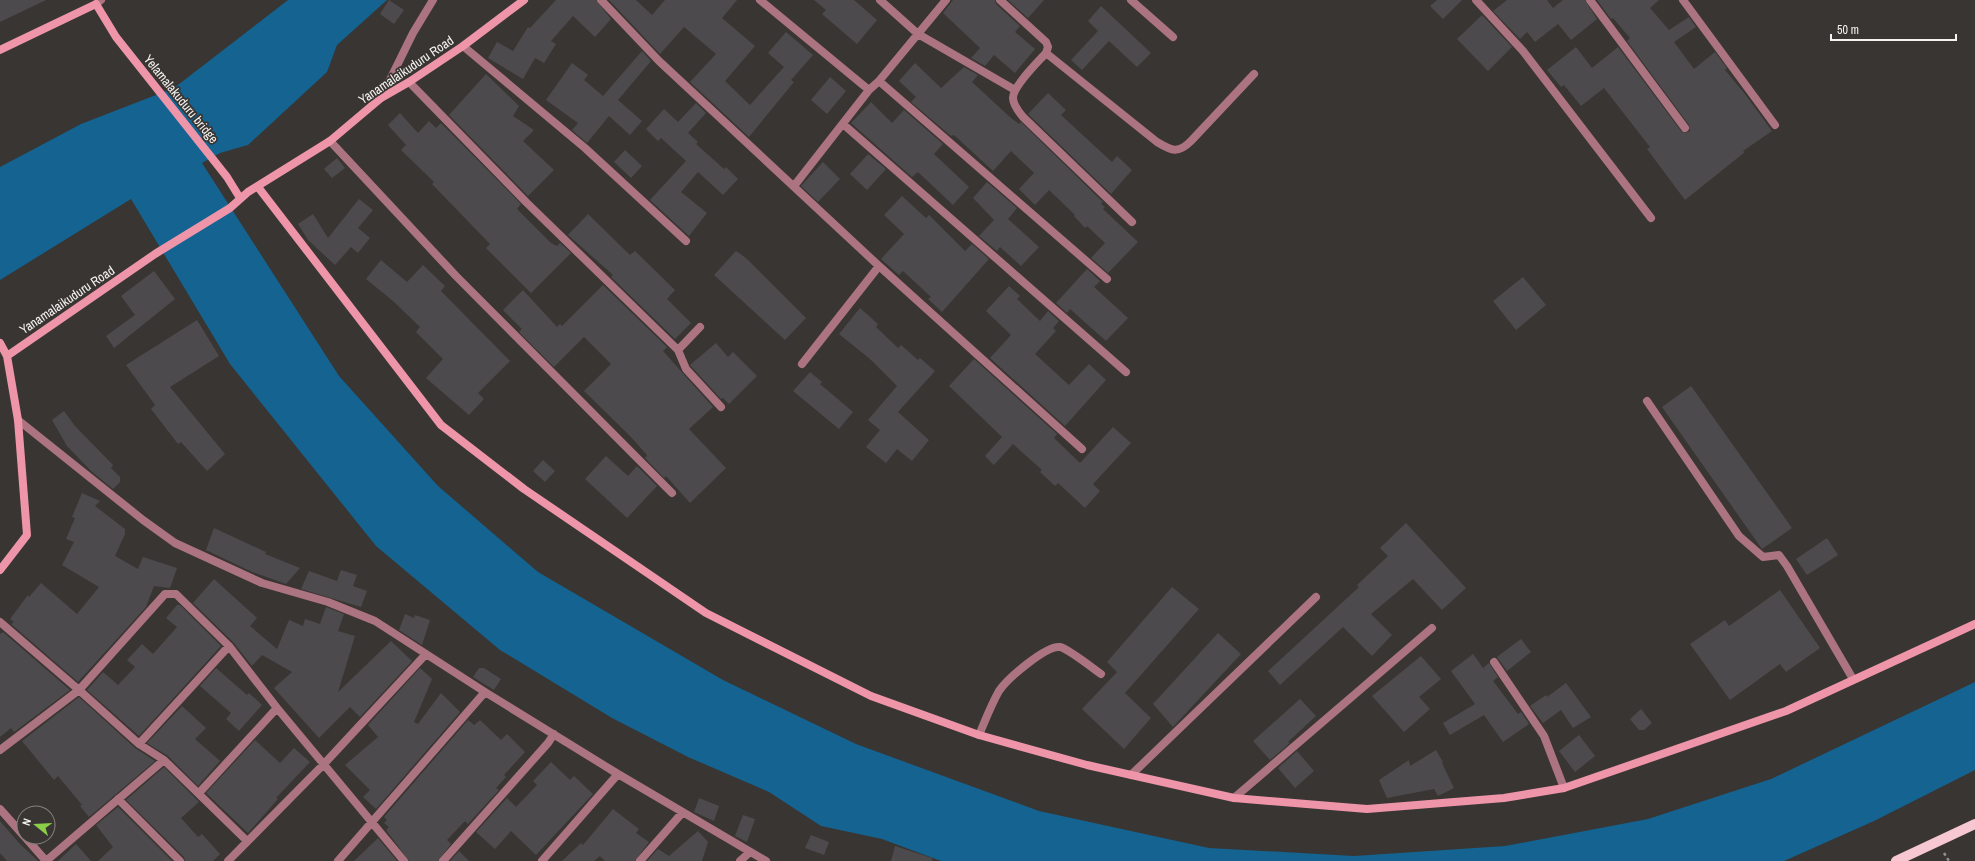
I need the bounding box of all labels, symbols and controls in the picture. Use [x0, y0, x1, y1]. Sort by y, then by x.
scale bar [1831, 16, 1956, 42]
text: 50 m [1837, 22, 1859, 38]
street label: Yanamalaikuduru Road [355, 32, 457, 108]
street label: Yelamalakuduru bridge [140, 51, 222, 147]
street label: Yanamalaikuduru Road [16, 262, 118, 338]
north arrow [16, 805, 56, 845]
text: N [19, 817, 34, 827]

